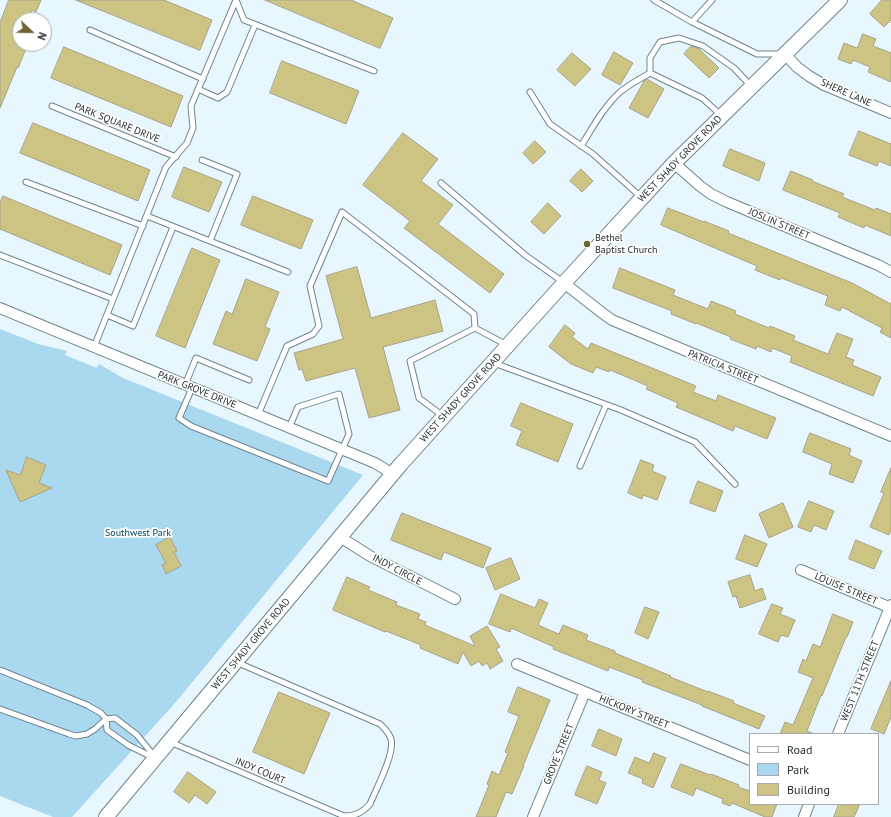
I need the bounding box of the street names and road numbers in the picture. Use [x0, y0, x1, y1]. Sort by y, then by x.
street label: SHERE LANE [819, 76, 873, 110]
street label: PARK SQUARE DRIVE [73, 100, 161, 146]
street label: WEST SHADY GROVE ROAD [635, 113, 725, 205]
street label: JOSLIN STREET [746, 206, 812, 242]
street label: PATRICIA STREET [686, 347, 760, 387]
street label: WEST SHADY GROVE ROAD [418, 351, 504, 445]
street label: PARK GROVE DRIVE [156, 369, 238, 411]
street label: INDY CIRCLE [370, 552, 424, 588]
street label: LOUISE STREET [813, 570, 879, 608]
street label: WEST SHADY GROVE ROAD [209, 596, 293, 692]
street label: WEST 11TH STREET [838, 639, 882, 723]
street label: HICKORY STREET [597, 692, 671, 732]
street label: GROVE STREET [541, 722, 577, 786]
street label: INDY COURT [233, 755, 287, 787]

